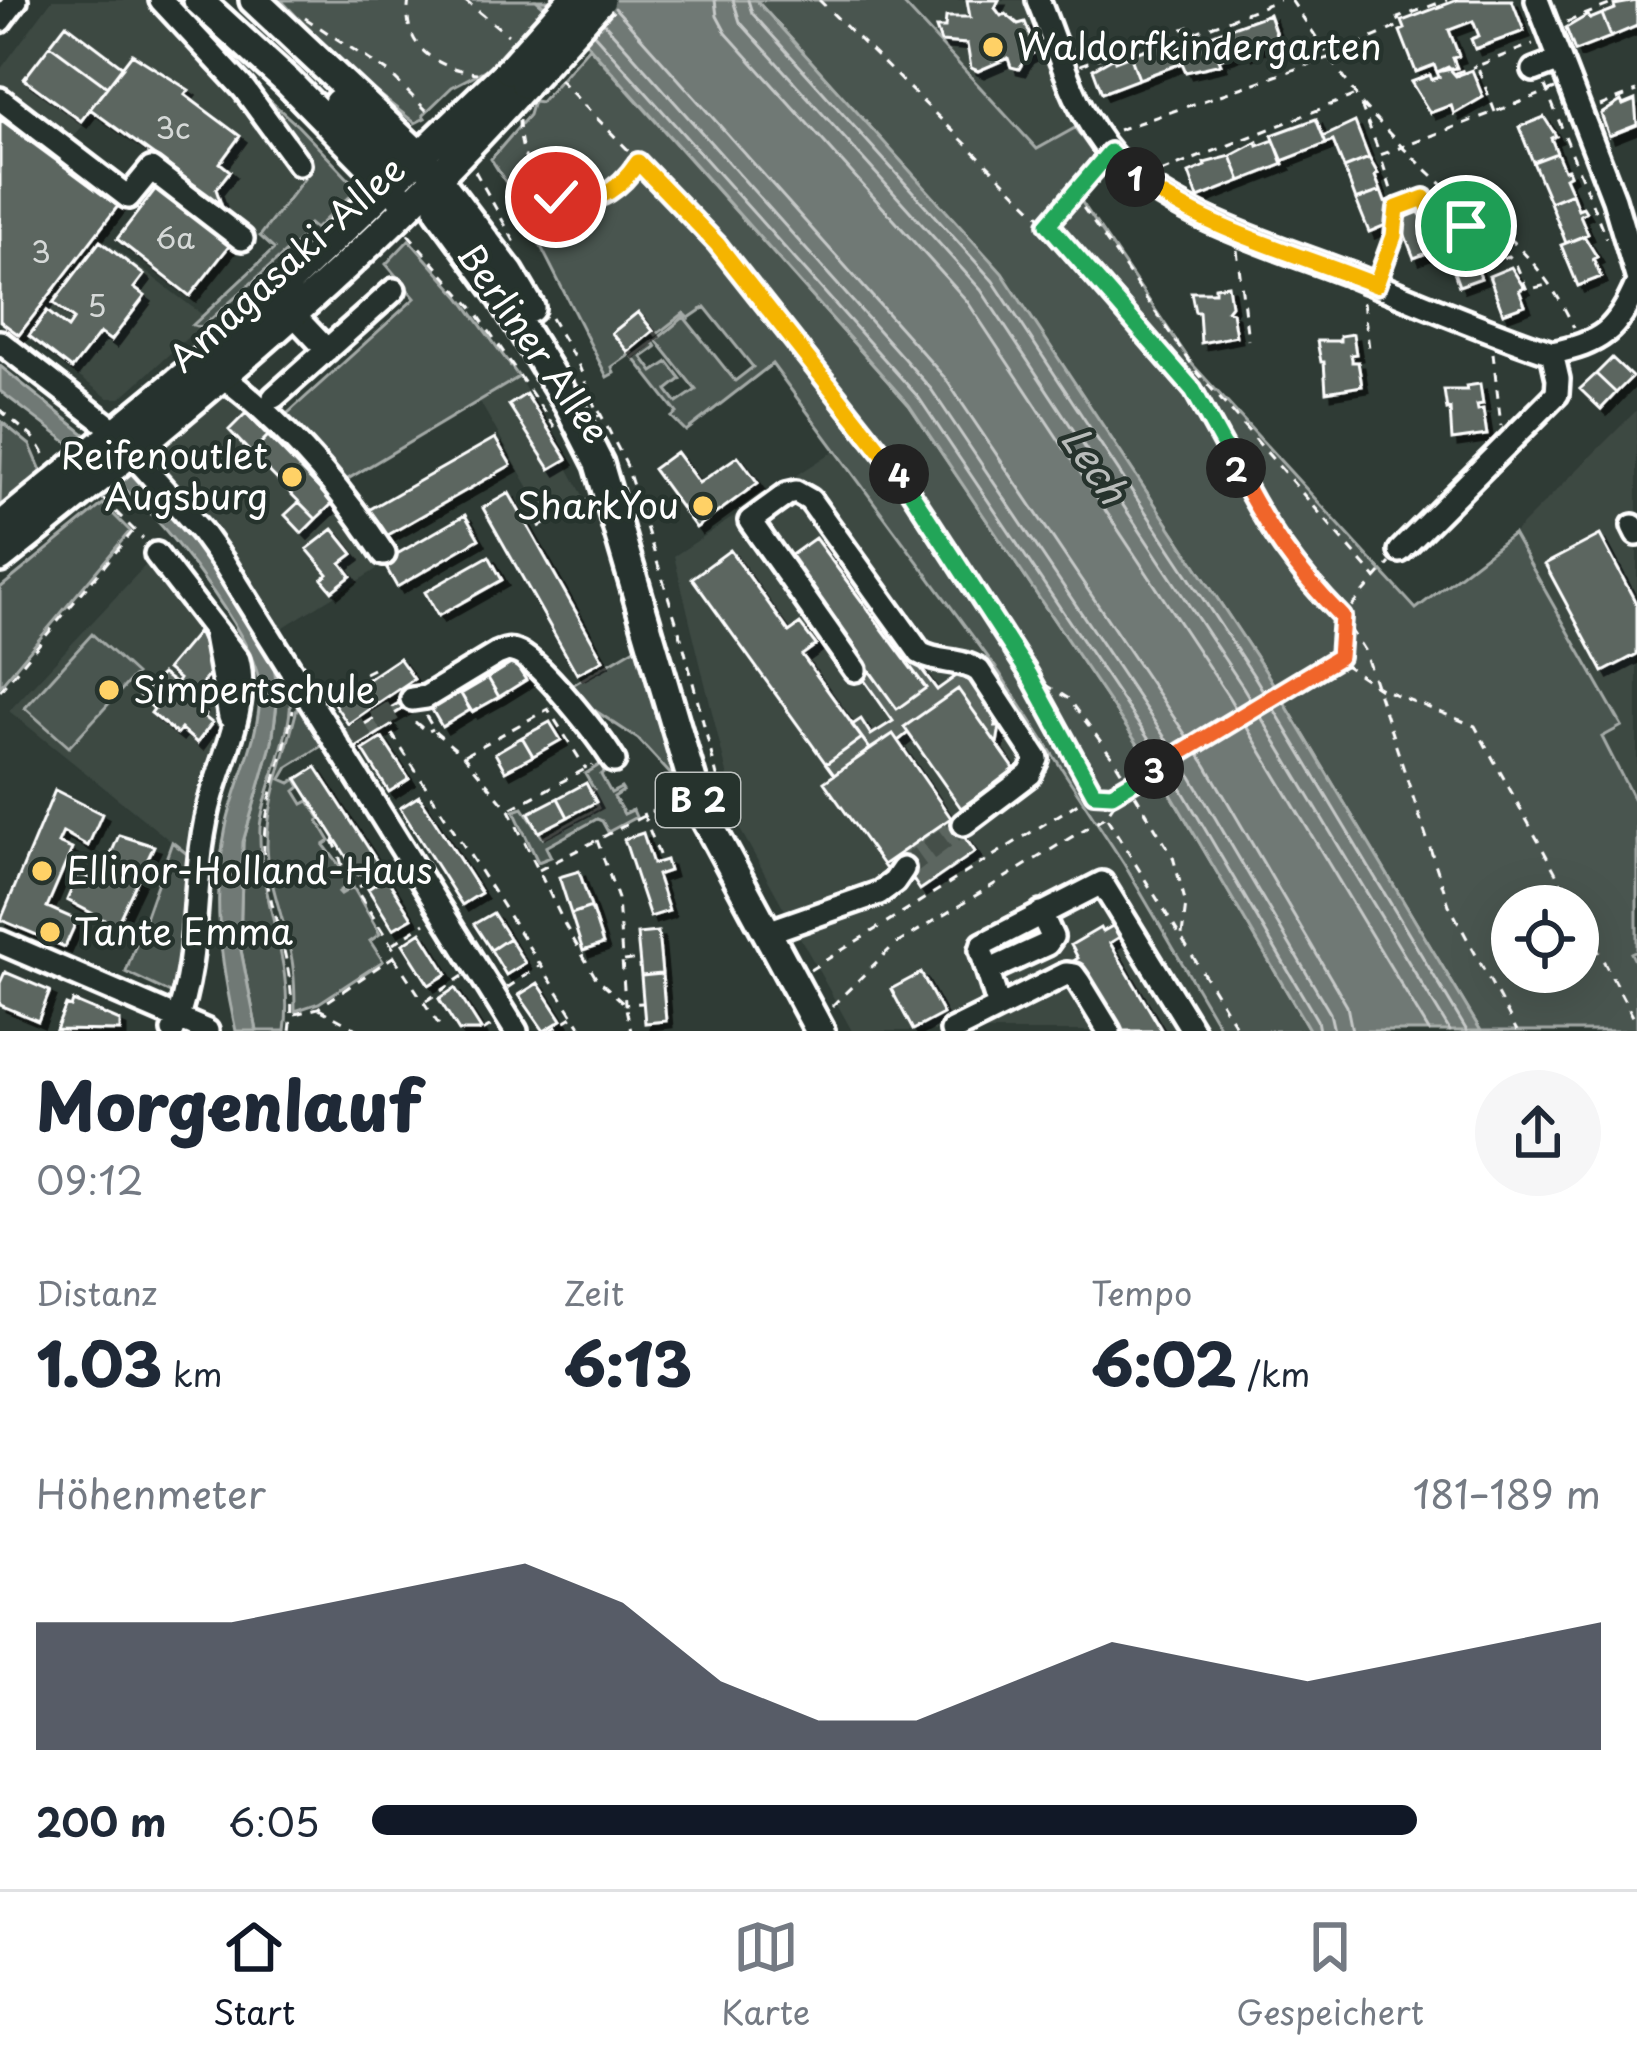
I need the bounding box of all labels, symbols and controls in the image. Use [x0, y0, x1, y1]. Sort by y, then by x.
place label: Waldorfkindergarten [1017, 18, 1382, 72]
marker: Waldorfkindergarten [980, 34, 1006, 60]
house number: 3c [155, 104, 191, 149]
street label: Amagasaki-Allee [156, 142, 416, 383]
pin [505, 146, 607, 248]
pin: 1 [1105, 147, 1165, 207]
text: 1 [1127, 152, 1143, 202]
icon: check [523, 164, 589, 230]
pin [1415, 175, 1517, 277]
icon: arrive [1433, 193, 1499, 259]
house number: 6a [155, 214, 195, 259]
house number: 3 [31, 228, 51, 273]
street label: Berliner Allee [445, 230, 624, 454]
house number: 5 [87, 282, 107, 327]
water label: Lech [1049, 413, 1144, 515]
place label: Reifenoutlet Augsburg [61, 427, 268, 522]
pin: 2 [1206, 438, 1266, 498]
text: 2 [1224, 443, 1248, 493]
pin: 4 [869, 444, 929, 504]
text: 4 [888, 449, 910, 499]
marker: Reifenoutlet Augsburg [279, 464, 305, 490]
place label: SharkYou [516, 477, 679, 531]
marker: SharkYou [690, 493, 716, 519]
place label: Simpertschule [133, 661, 375, 715]
marker: Simpertschule [96, 677, 122, 703]
pin: 3 [1124, 739, 1184, 799]
text: 3 [1143, 744, 1165, 794]
road number: B 2 [656, 773, 740, 827]
place label: Ellinor-Holland-Haus [66, 842, 433, 896]
marker: Ellinor-Holland-Haus [29, 858, 55, 884]
map controls [1491, 885, 1599, 993]
button: locate [1491, 885, 1599, 993]
place label: Tante Emma [74, 903, 293, 957]
marker: Tante Emma [37, 919, 63, 945]
text: Morgenlauf [36, 1054, 422, 1153]
button: share [1475, 1070, 1601, 1196]
text: 09:12 [36, 1149, 144, 1208]
text: Distanz [36, 1267, 157, 1317]
text: Zeit [564, 1267, 624, 1317]
text: Tempo [1091, 1267, 1192, 1317]
text: 1.03 [36, 1317, 162, 1407]
text: 6:13 [564, 1317, 692, 1407]
text: 6:02 [1091, 1317, 1236, 1407]
text: km [162, 1348, 222, 1398]
text: /km [1236, 1348, 1310, 1398]
text: Höhenmeter [36, 1463, 266, 1522]
text: 181–189 m [1413, 1463, 1601, 1522]
text: 200 m [36, 1791, 166, 1850]
text: 6:05 [228, 1791, 320, 1850]
tab: Start [213, 1914, 295, 2036]
tab: Karte [721, 1914, 810, 2036]
tab: Gespeichert [1236, 1914, 1424, 2036]

